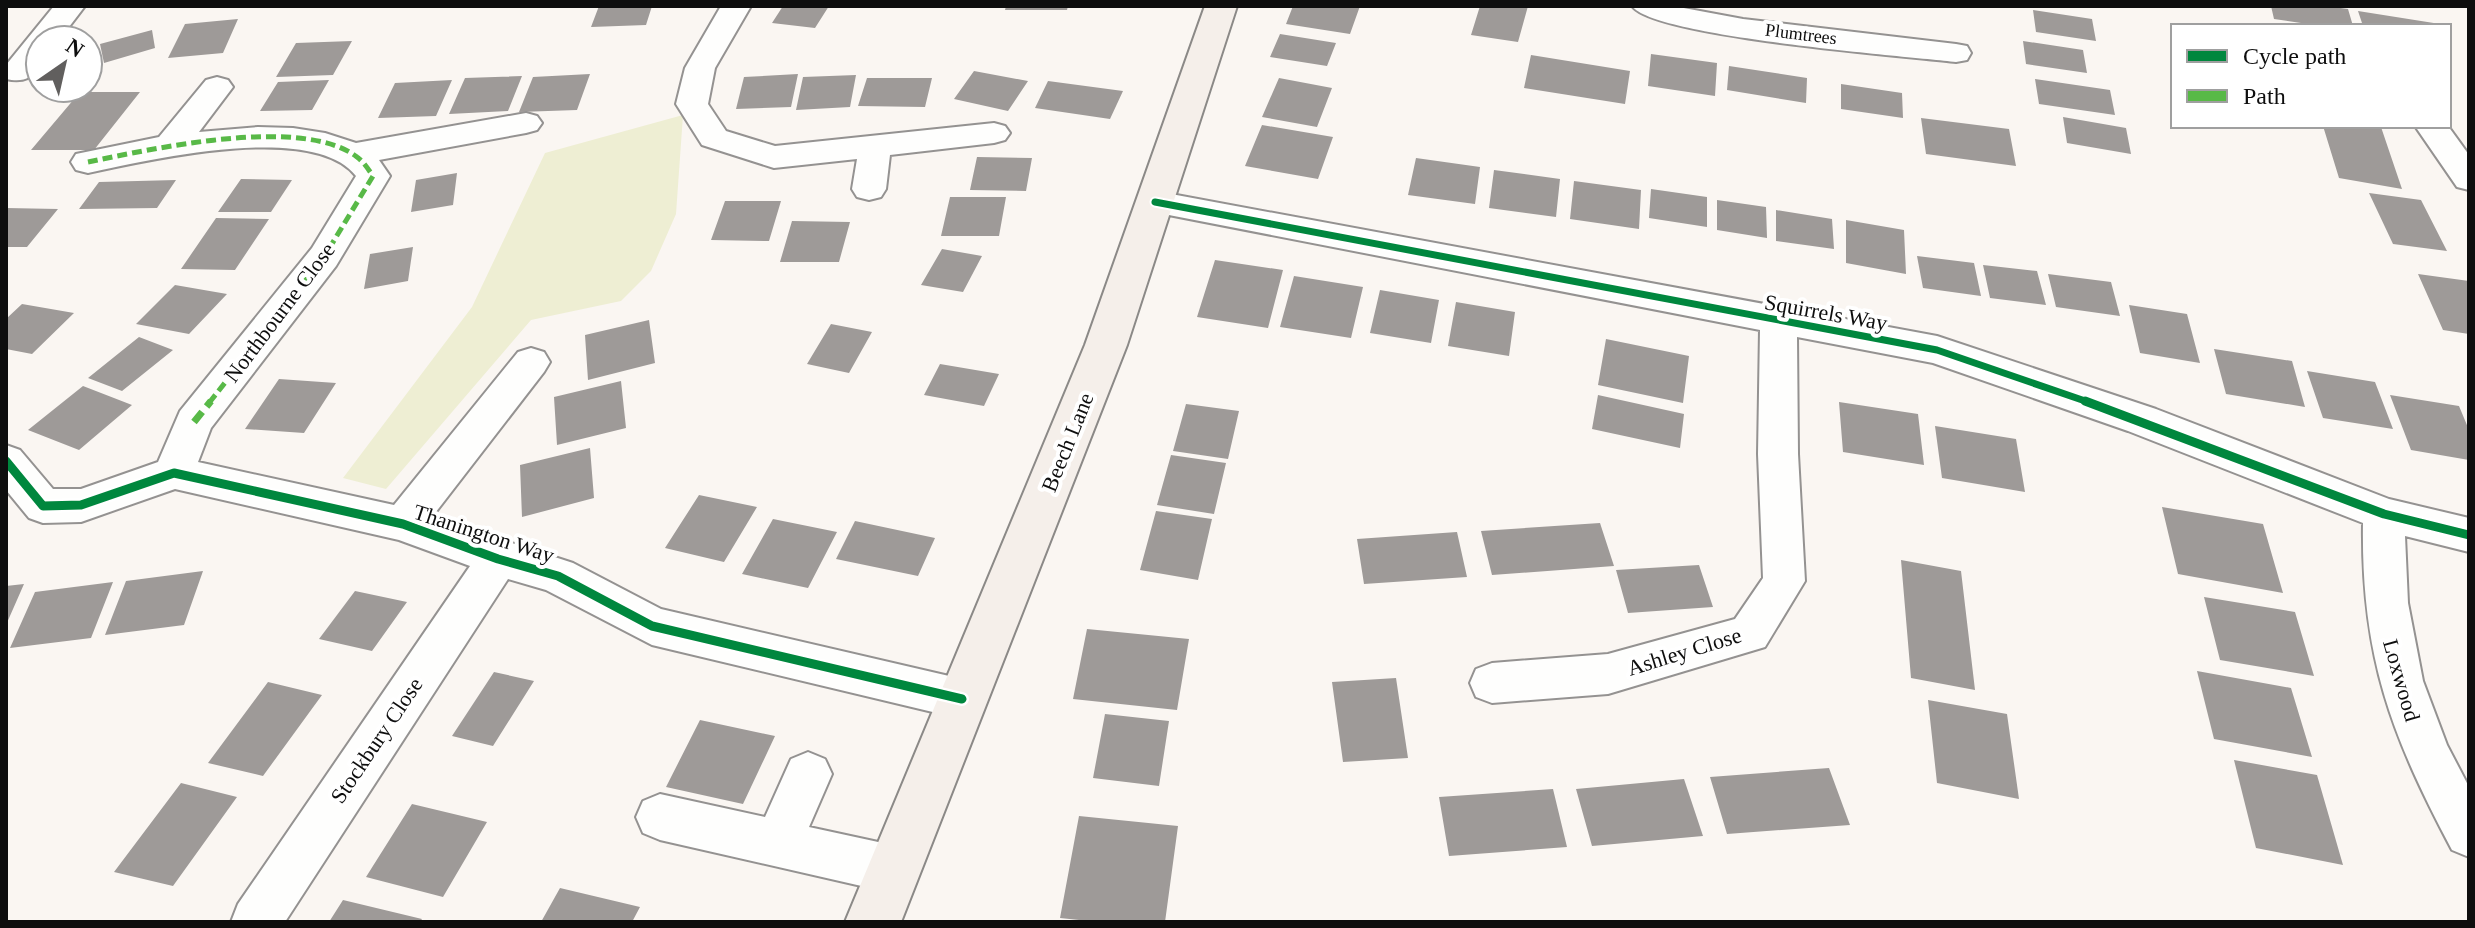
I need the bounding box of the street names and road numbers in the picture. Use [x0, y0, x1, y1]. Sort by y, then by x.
street label: Plumtrees [1764, 20, 1838, 48]
street label: Northbourne Close [219, 238, 340, 387]
street label: Squirrels Way [1763, 289, 1889, 336]
street label: Beech Lane [1036, 389, 1099, 495]
street label: Thanington Way [410, 499, 557, 568]
street label: Ashley Close [1624, 622, 1744, 681]
street label: Loxwood [2378, 636, 2425, 724]
street label: Stockbury Close [325, 673, 428, 808]

